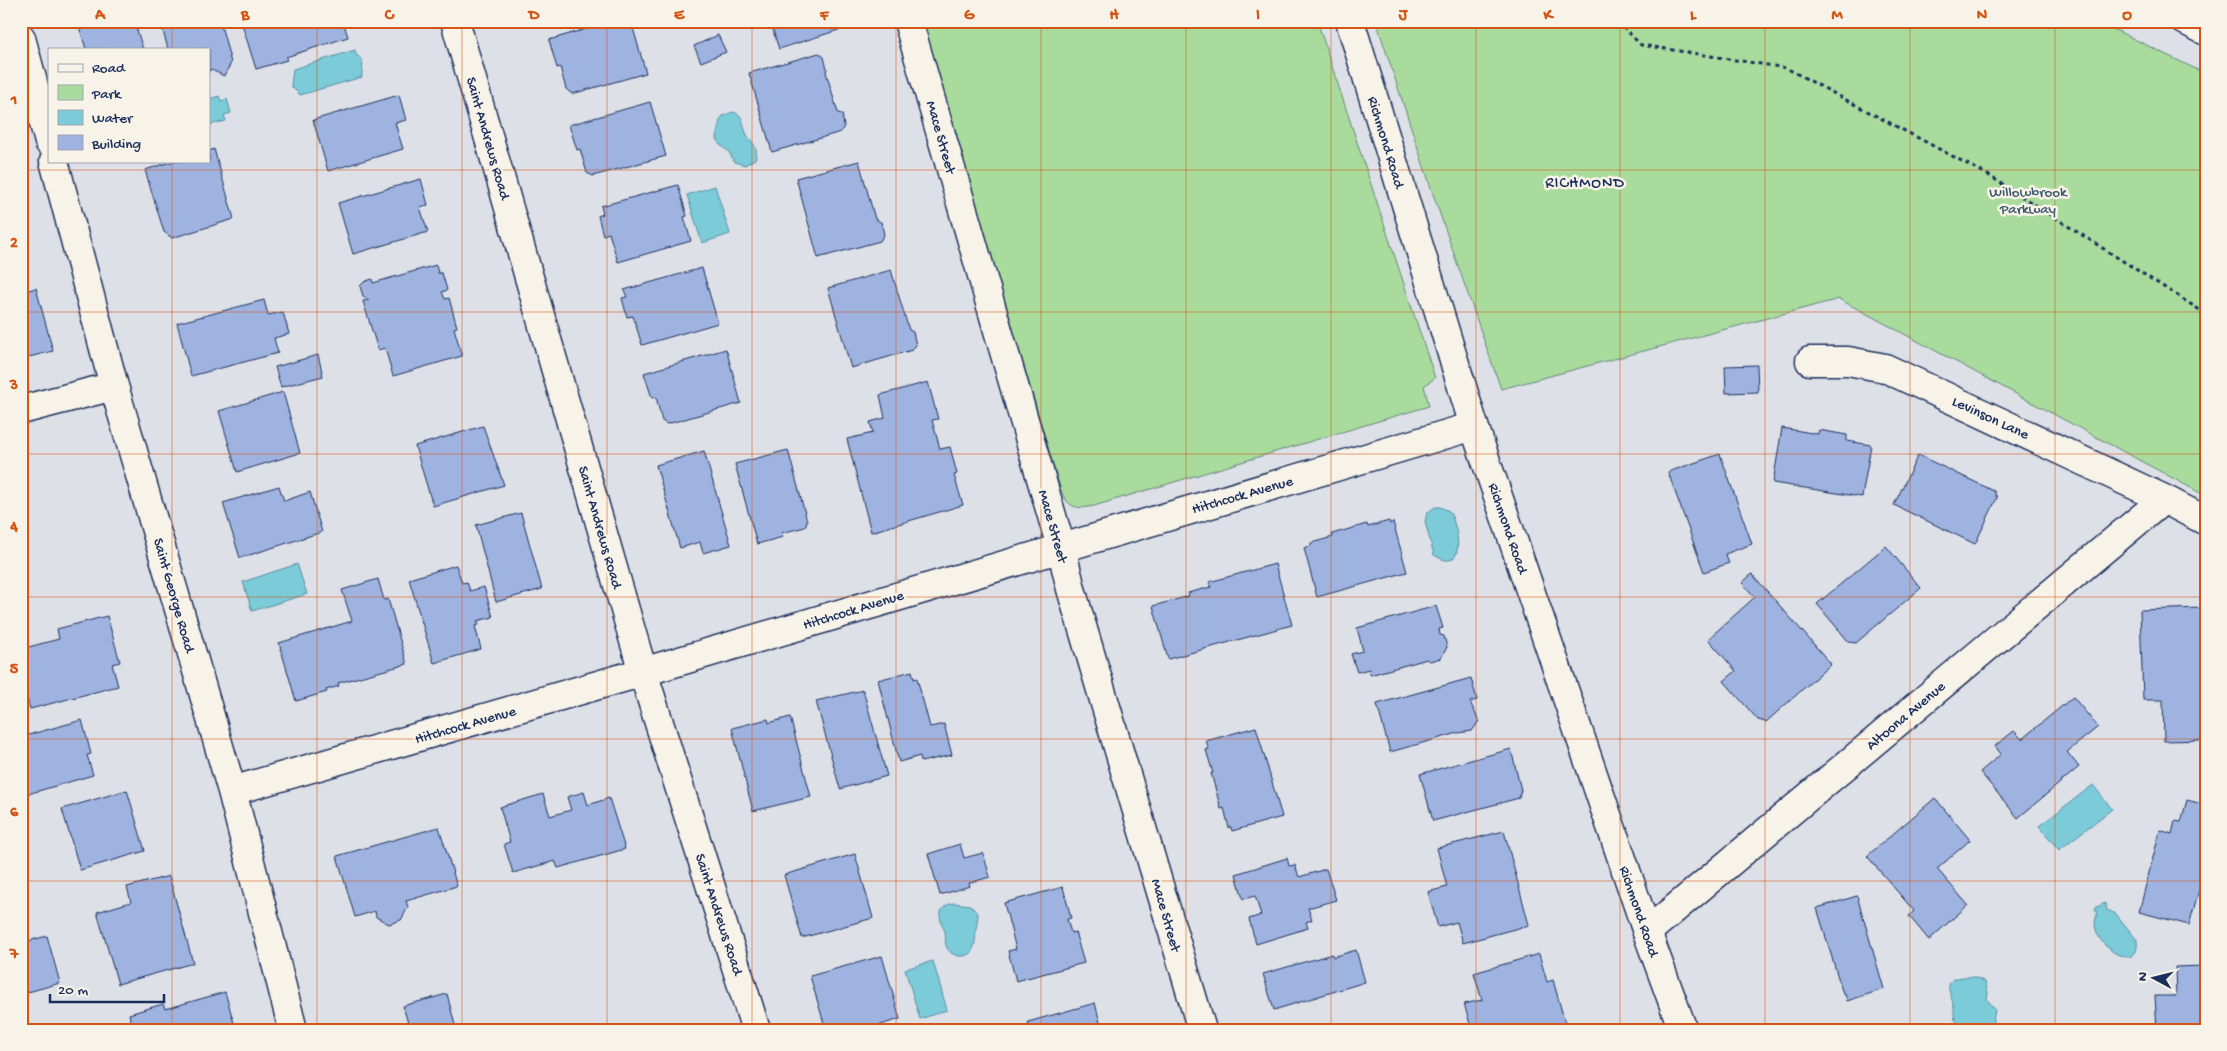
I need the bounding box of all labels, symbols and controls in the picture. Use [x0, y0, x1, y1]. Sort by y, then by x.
text: A [94, 7, 106, 26]
text: B [240, 7, 250, 26]
text: C [384, 7, 395, 26]
text: D [527, 7, 540, 26]
text: E [674, 7, 685, 26]
text: F [819, 7, 830, 26]
text: G [964, 7, 975, 26]
text: H [1109, 7, 1119, 26]
text: I [1256, 7, 1260, 26]
text: J [1398, 7, 1409, 26]
text: K [1543, 7, 1555, 26]
text: L [1690, 7, 1697, 26]
text: M [1831, 7, 1843, 26]
text: N [1977, 7, 1988, 26]
text: O [2122, 7, 2132, 26]
legend [48, 48, 210, 162]
text: Road [92, 60, 126, 78]
street label: Saint Andrews Road [461, 75, 514, 203]
text: Park [91, 86, 122, 104]
text: 1 [10, 92, 17, 111]
street label: Richmond Road [1363, 95, 1408, 192]
street label: Mace Street [921, 99, 960, 178]
text: Water [92, 110, 134, 128]
text: Building [91, 136, 141, 154]
district label: RICHMOND [1545, 175, 1625, 194]
park label: Willowbrook Parkway [1989, 184, 2068, 219]
text: 2 [10, 235, 18, 254]
text: 3 [9, 377, 18, 396]
street label: Levinson Lane [1949, 393, 2032, 445]
street label: Saint Andrews Road [573, 464, 626, 592]
street label: Hitchcock Avenue [1190, 473, 1295, 519]
street label: Richmond Road [1483, 481, 1531, 578]
street label: Mace Street [1033, 488, 1072, 567]
text: 4 [9, 519, 18, 538]
street label: Saint George Road [148, 536, 198, 656]
street label: Hitchcock Avenue [801, 587, 906, 635]
text: 5 [10, 661, 19, 680]
street label: Altoona Avenue [1863, 678, 1950, 755]
street label: Hitchcock Avenue [413, 703, 518, 749]
text: 6 [10, 804, 19, 823]
street label: Saint Andrews Road [690, 852, 747, 979]
street label: Richmond Road [1614, 864, 1662, 961]
street label: Mace Street [1146, 877, 1185, 956]
text: 7 [9, 946, 19, 965]
north arrow [2130, 954, 2180, 1004]
scale bar [50, 971, 164, 1003]
text: N [2135, 971, 2153, 982]
text: 20 m [58, 982, 88, 1000]

